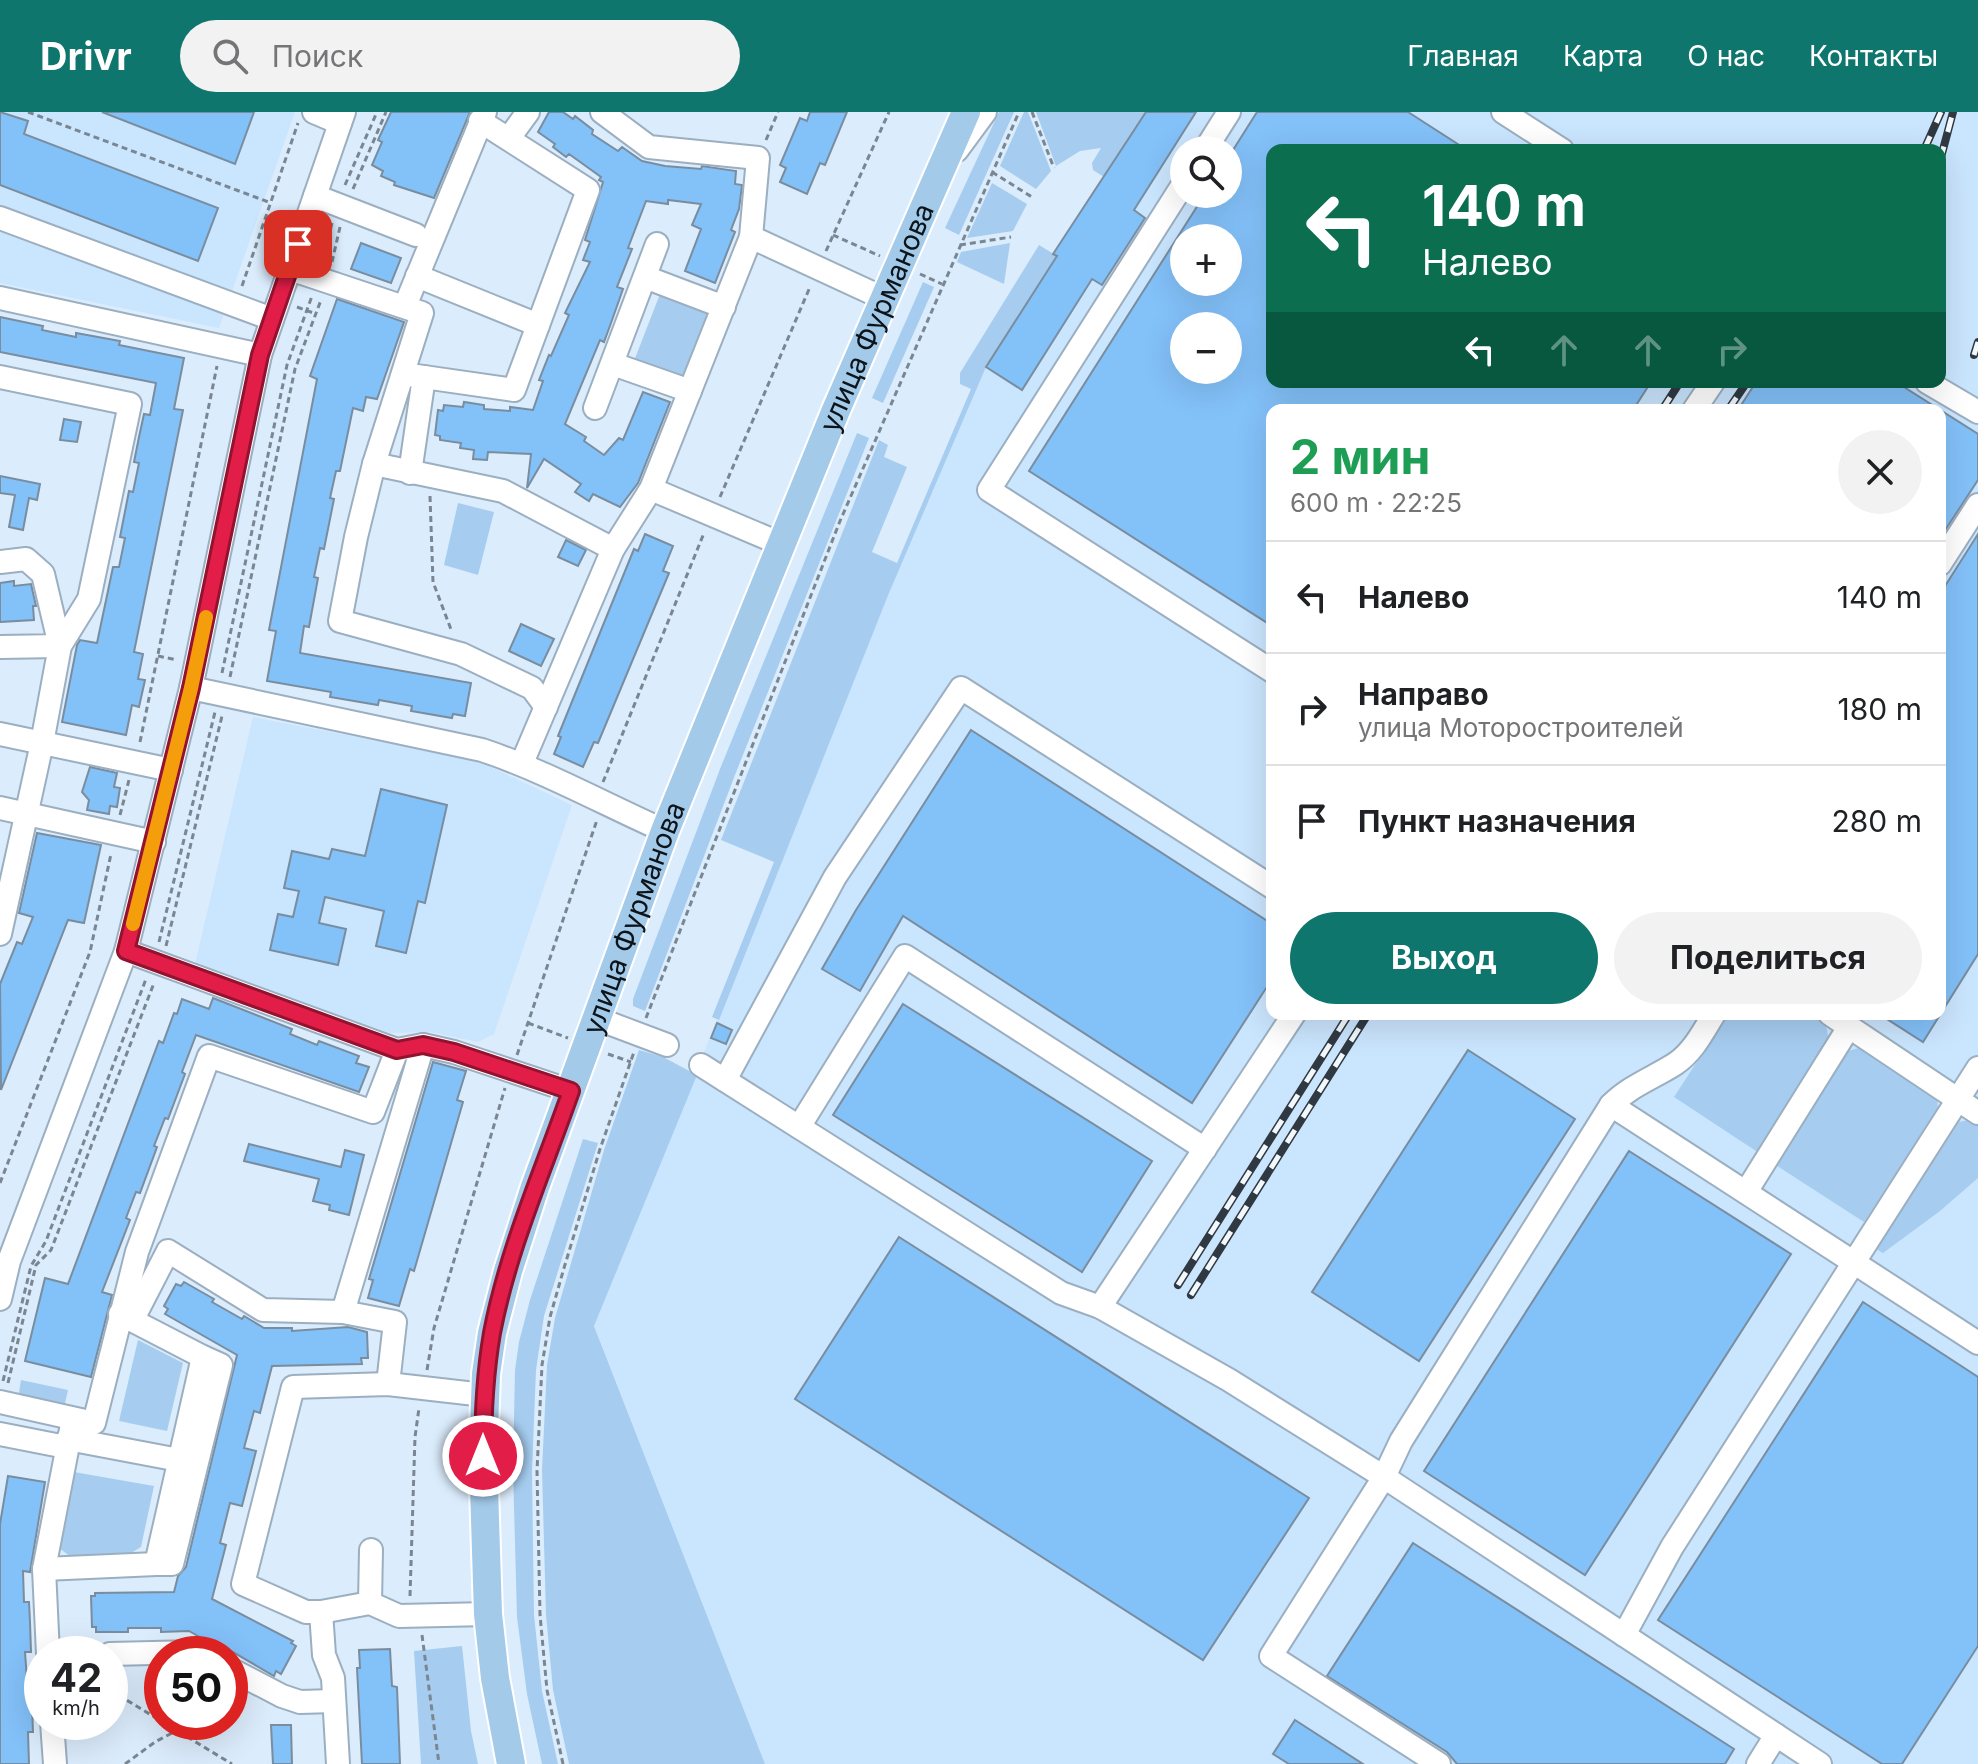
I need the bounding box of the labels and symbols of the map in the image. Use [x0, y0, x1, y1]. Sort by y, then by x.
street label: улица Фурманова [812, 198, 941, 437]
pin [264, 210, 332, 278]
street label: улица Фурманова [575, 797, 692, 1039]
position arrow [441, 1414, 525, 1498]
speed limit sign: 50 [144, 1636, 248, 1740]

